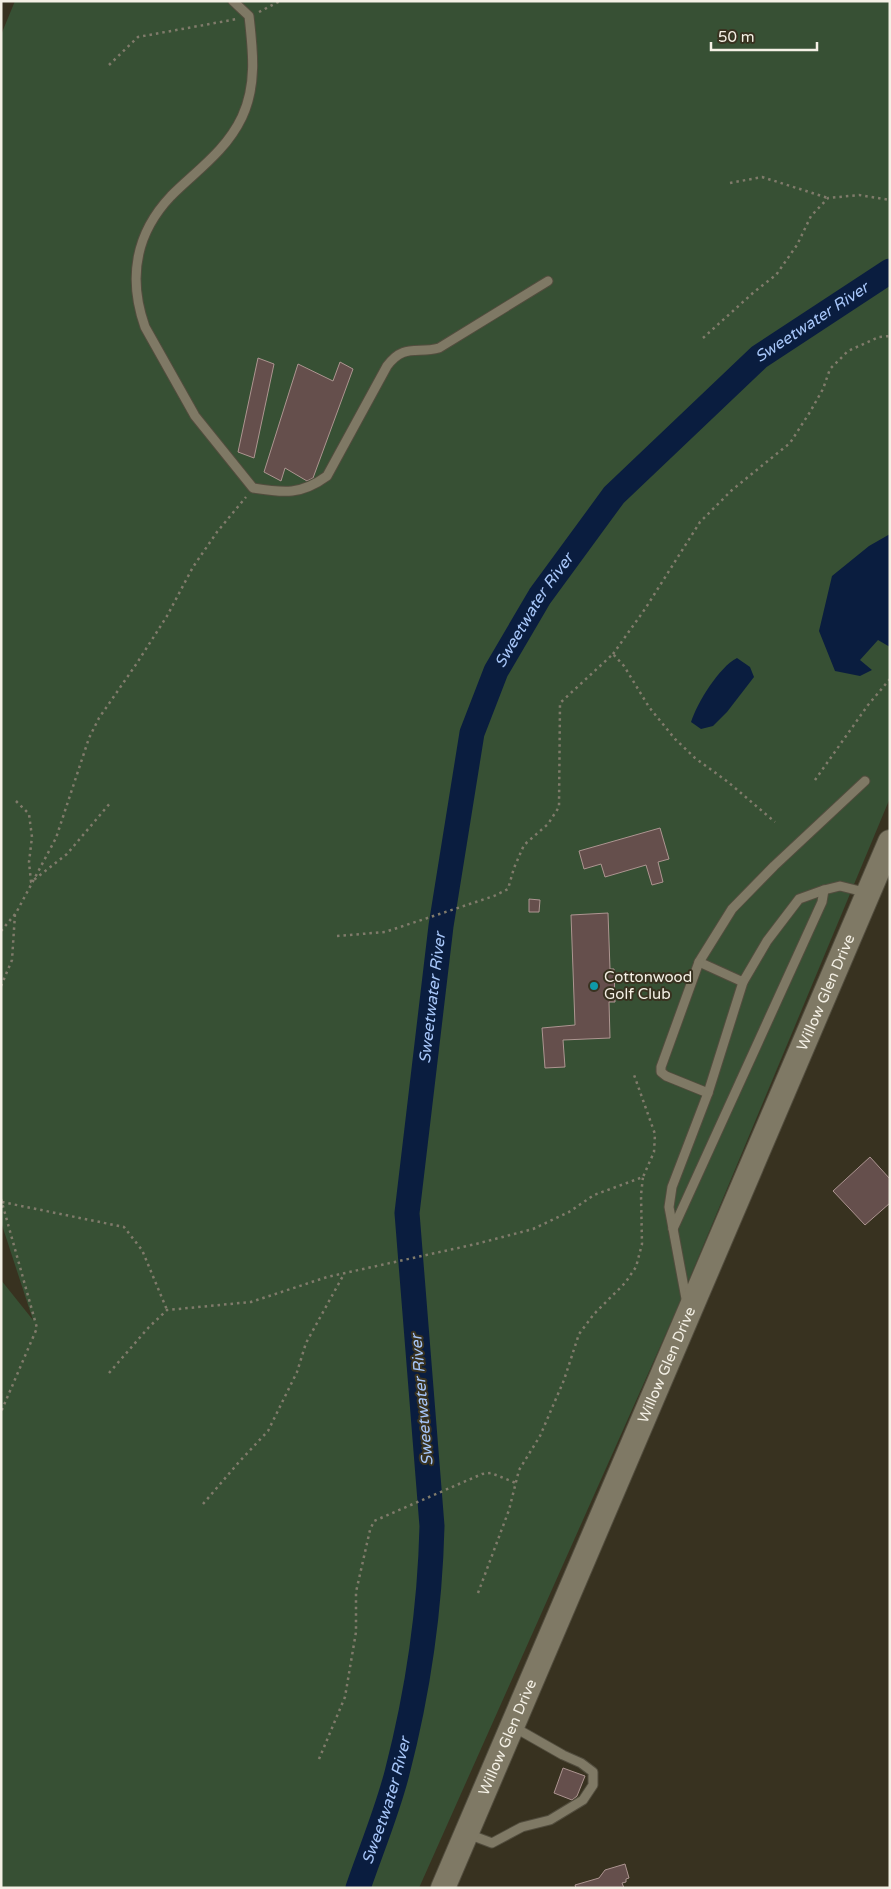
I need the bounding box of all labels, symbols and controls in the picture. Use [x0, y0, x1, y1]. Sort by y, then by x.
scale bar [711, 20, 817, 52]
text: 50 m [718, 28, 755, 46]
water label: Sweetwater River [751, 277, 874, 367]
water label: Sweetwater River [490, 548, 579, 671]
water label: Sweetwater River [415, 929, 450, 1065]
street label: Willow Glen Drive [793, 931, 859, 1053]
place label: Cottonwood Golf Club [604, 968, 692, 1003]
marker: Cottonwood Golf Club [588, 980, 600, 992]
street label: Willow Glen Drive [634, 1304, 699, 1426]
water label: Sweetwater River [406, 1332, 438, 1466]
street label: Willow Glen Drive [475, 1676, 540, 1798]
water label: Sweetwater River [357, 1734, 416, 1867]

